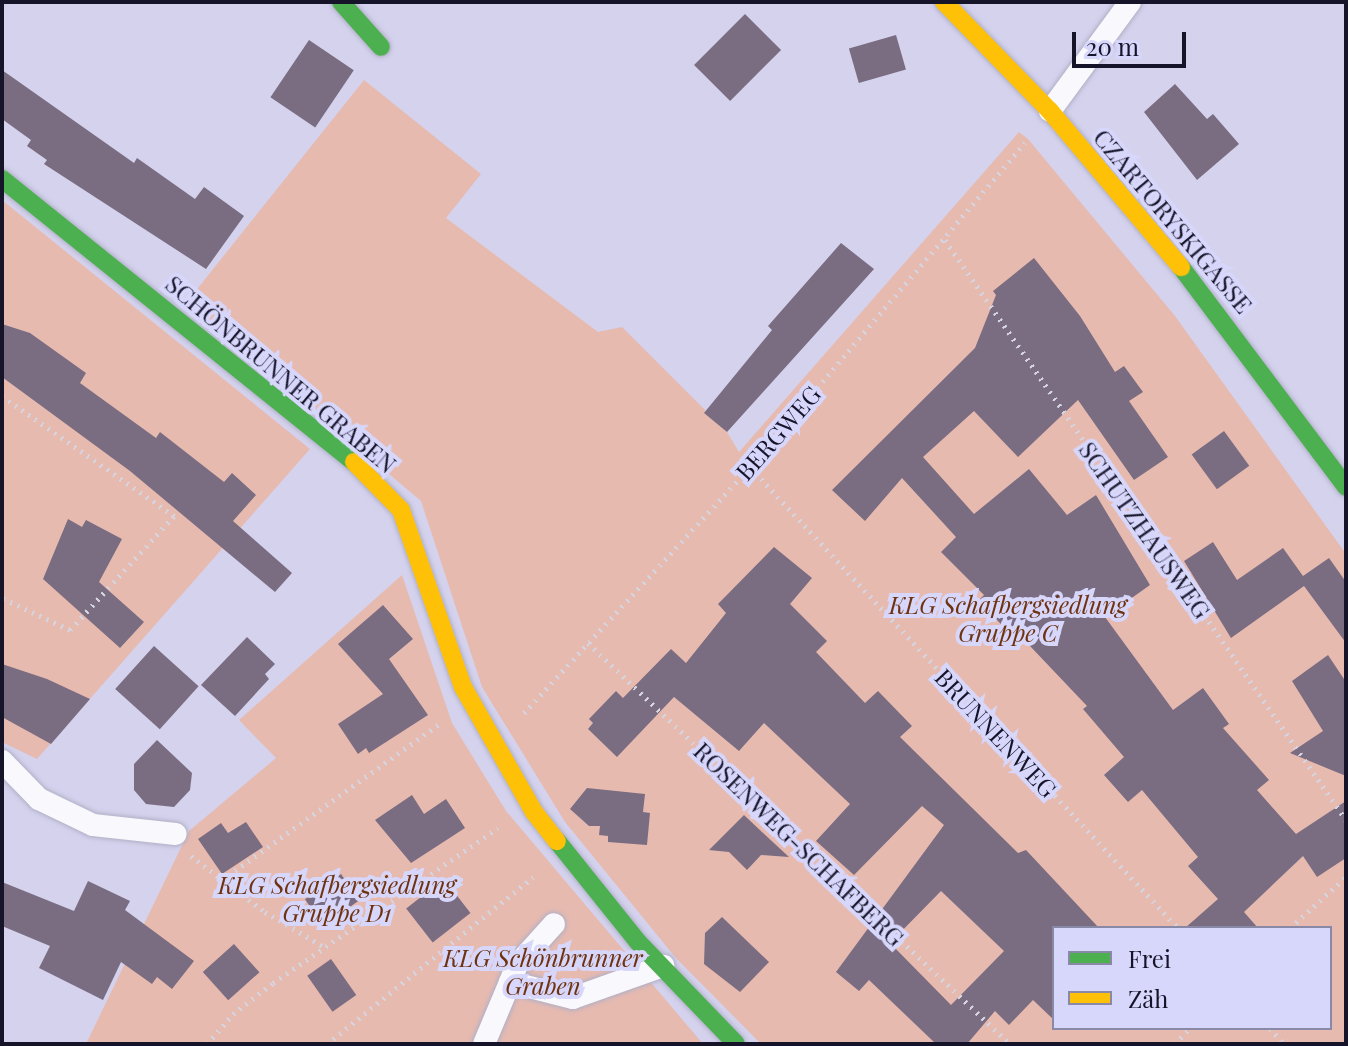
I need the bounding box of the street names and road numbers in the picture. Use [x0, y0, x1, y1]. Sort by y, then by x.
street label: CZARTORYSKIGASSE [1088, 123, 1258, 319]
street label: SCHÖNBRUNNER GRABEN [160, 269, 402, 479]
street label: BERGWEG [729, 380, 827, 486]
street label: SCHUTZHAUSWEG [1073, 436, 1217, 624]
street label: BRUNNENWEG [929, 663, 1063, 803]
street label: ROSENWEG-SCHAFBERG [688, 736, 910, 952]

